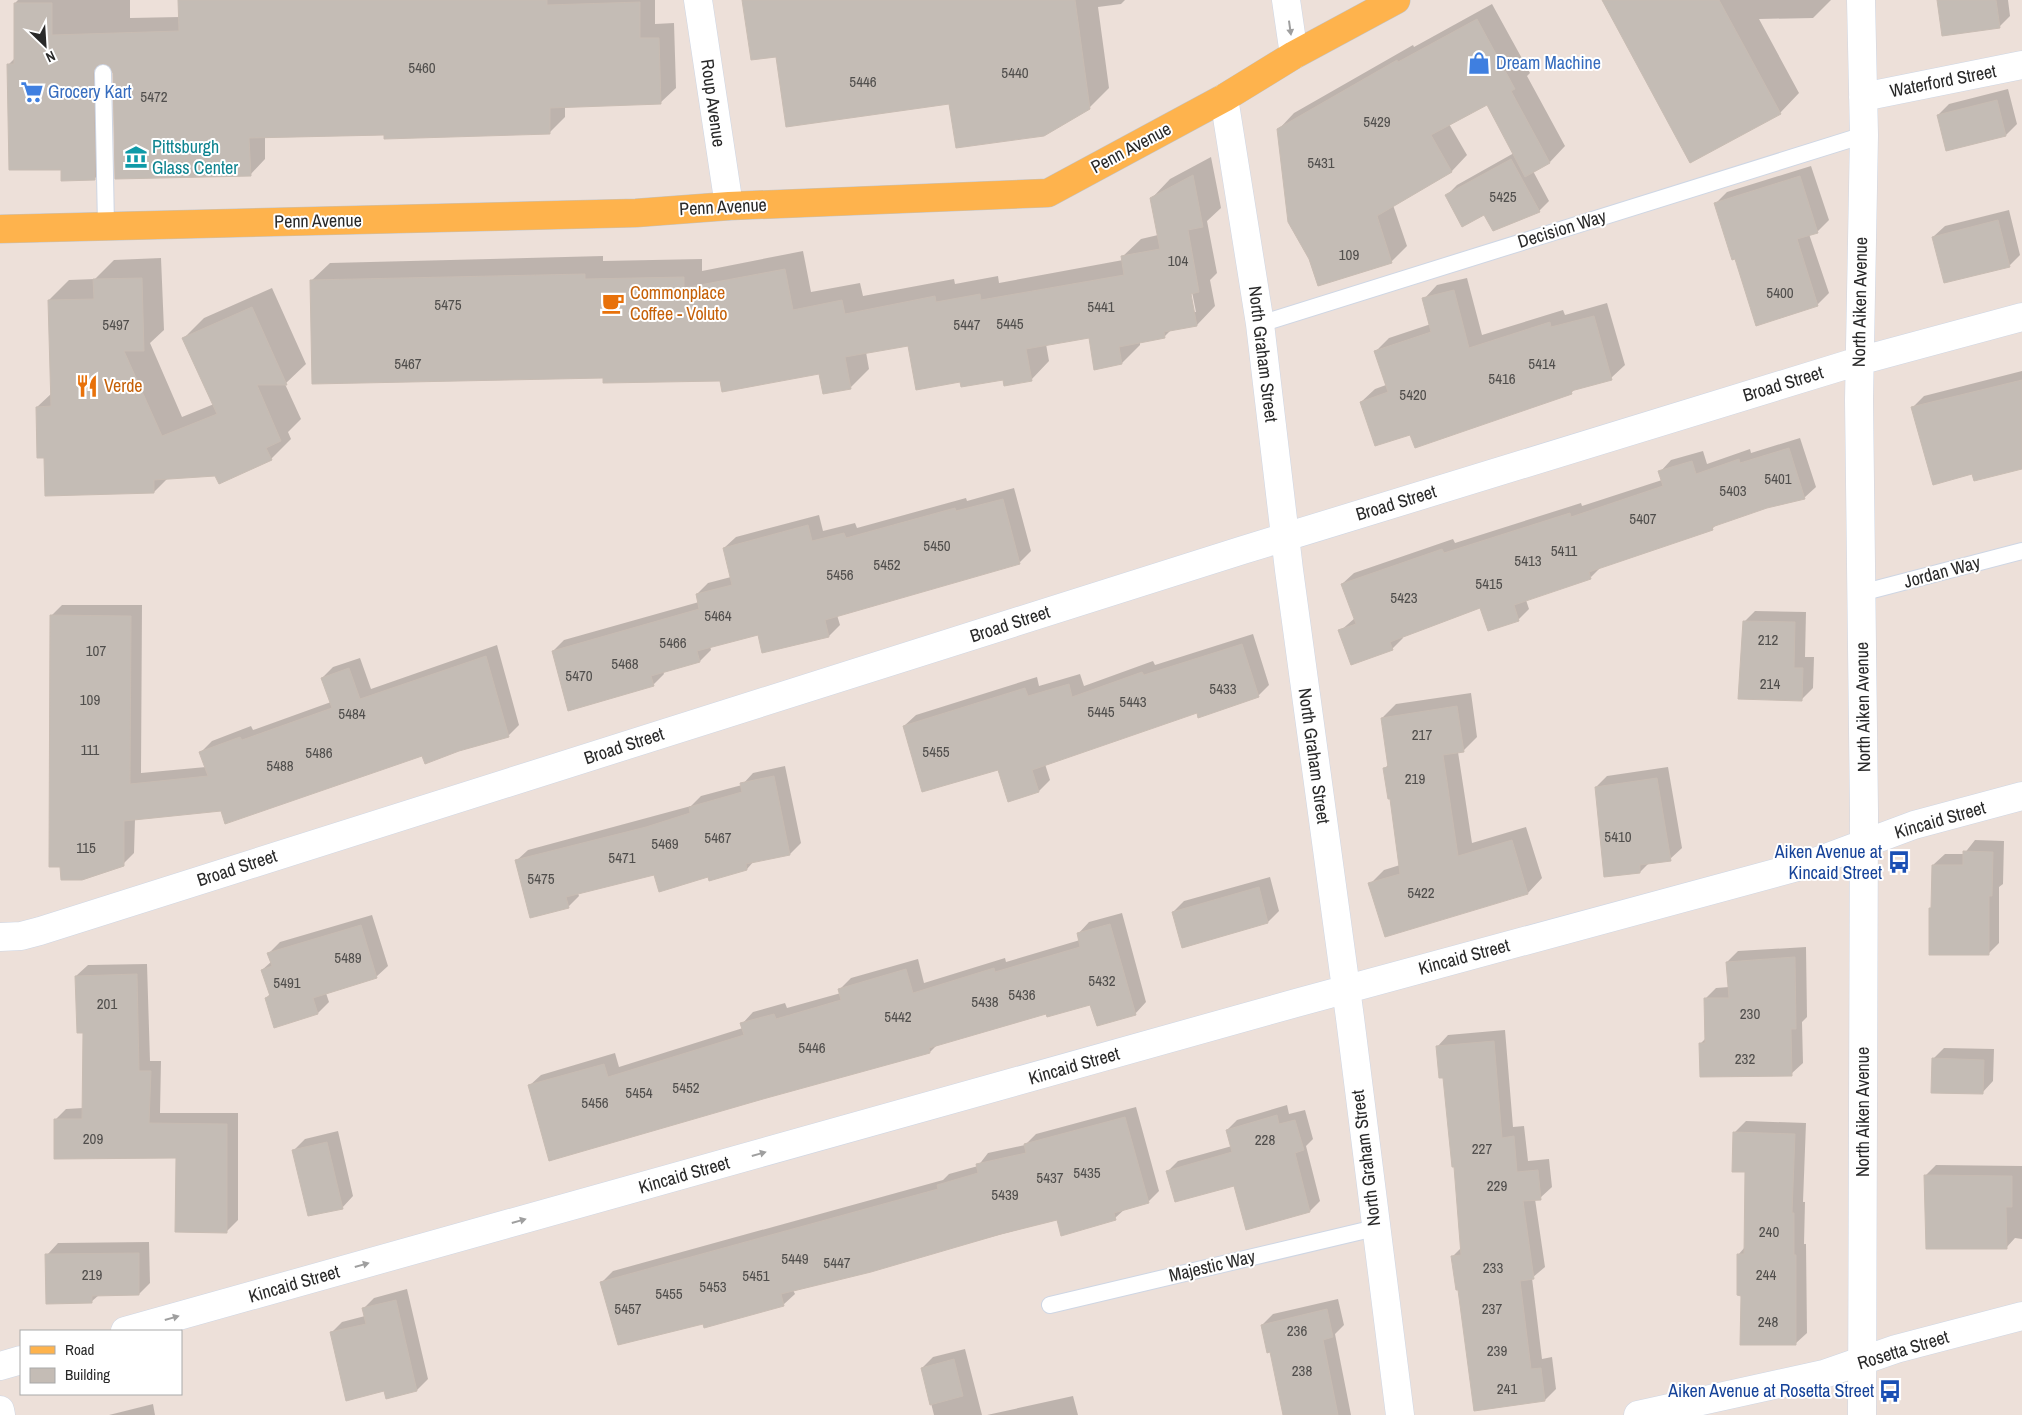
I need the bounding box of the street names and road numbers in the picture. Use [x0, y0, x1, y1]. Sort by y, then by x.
street label: Roup Avenue [695, 57, 732, 148]
street label: Waterford Street [1888, 58, 1998, 103]
street label: Penn Avenue [1086, 116, 1175, 179]
street label: Penn Avenue [679, 192, 767, 221]
street label: Decision Way [1515, 203, 1610, 254]
street label: Penn Avenue [274, 207, 362, 234]
street label: North Aiken Avenue [1846, 237, 1873, 367]
street label: North Graham Street [1243, 284, 1284, 423]
street label: Broad Street [1740, 359, 1826, 408]
street label: Broad Street [1353, 478, 1439, 527]
street label: Jordan Way [1901, 549, 1983, 594]
street label: Broad Street [967, 599, 1053, 648]
street label: North Aiken Avenue [1849, 642, 1876, 772]
street label: North Graham Street [1293, 686, 1336, 826]
street label: Broad Street [581, 721, 667, 770]
street label: Kincaid Street [1891, 795, 1988, 844]
street label: Broad Street [194, 843, 280, 892]
street label: Kincaid Street [1415, 932, 1512, 981]
street label: Kincaid Street [1025, 1041, 1122, 1090]
street label: North Aiken Avenue [1850, 1047, 1875, 1177]
street label: North Graham Street [1345, 1089, 1386, 1228]
street label: Kincaid Street [635, 1150, 732, 1199]
street label: Majestic Way [1166, 1243, 1258, 1288]
street label: Kincaid Street [245, 1259, 342, 1308]
street label: Rosetta Street [1854, 1324, 1952, 1375]

